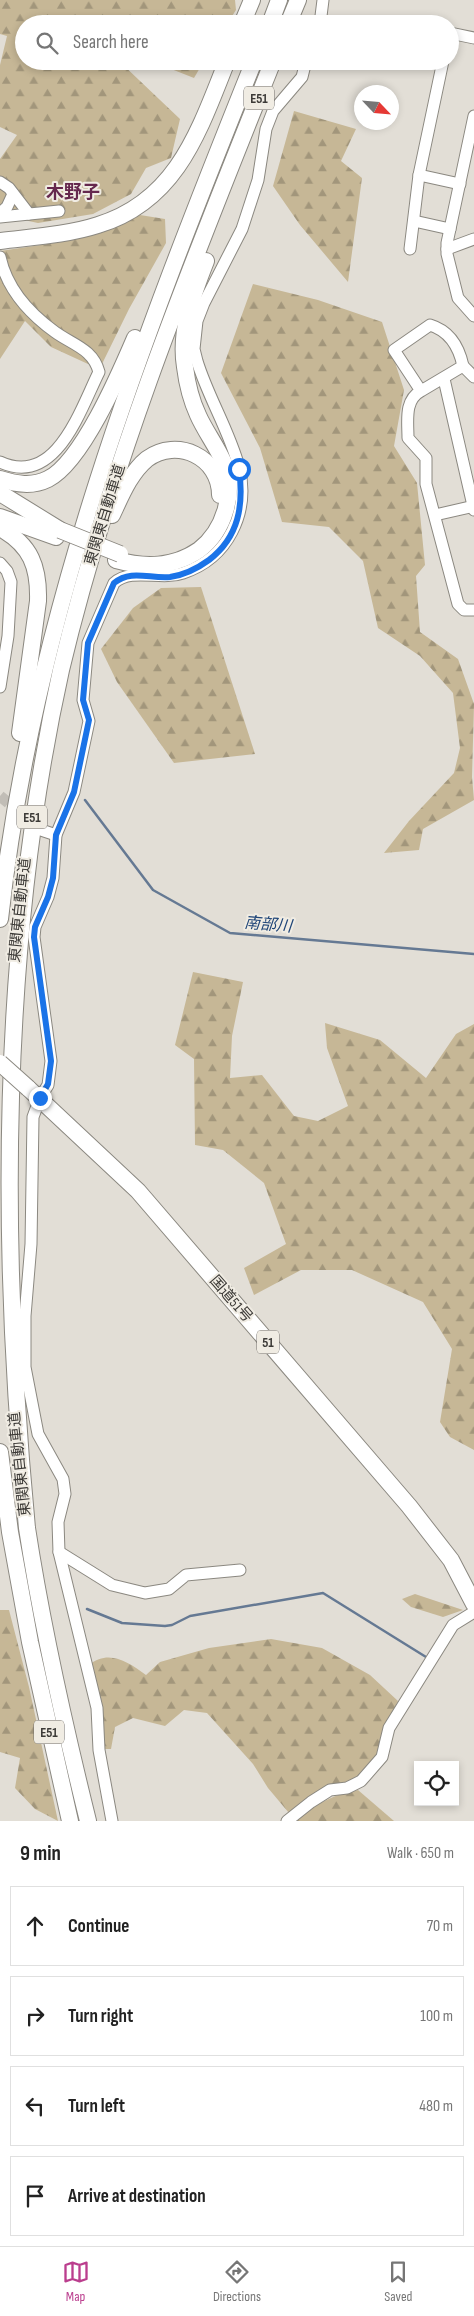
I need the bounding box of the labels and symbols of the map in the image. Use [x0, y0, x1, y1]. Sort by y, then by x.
north arrow [354, 85, 399, 130]
road number: E51 [244, 86, 274, 110]
district label: 木野子 [46, 182, 100, 203]
route start [228, 458, 251, 481]
street label: 東関東自動車道 [81, 462, 129, 568]
road number: E51 [17, 806, 47, 829]
street label: 東関東自動車道 [5, 857, 35, 963]
water label: 南部川 [243, 913, 295, 937]
route end [29, 1087, 52, 1110]
street label: 国道51号 [205, 1272, 257, 1326]
road number: 51 [257, 1330, 279, 1354]
street label: 東関東自動車道 [5, 1411, 35, 1517]
road number: E51 [34, 1720, 64, 1744]

